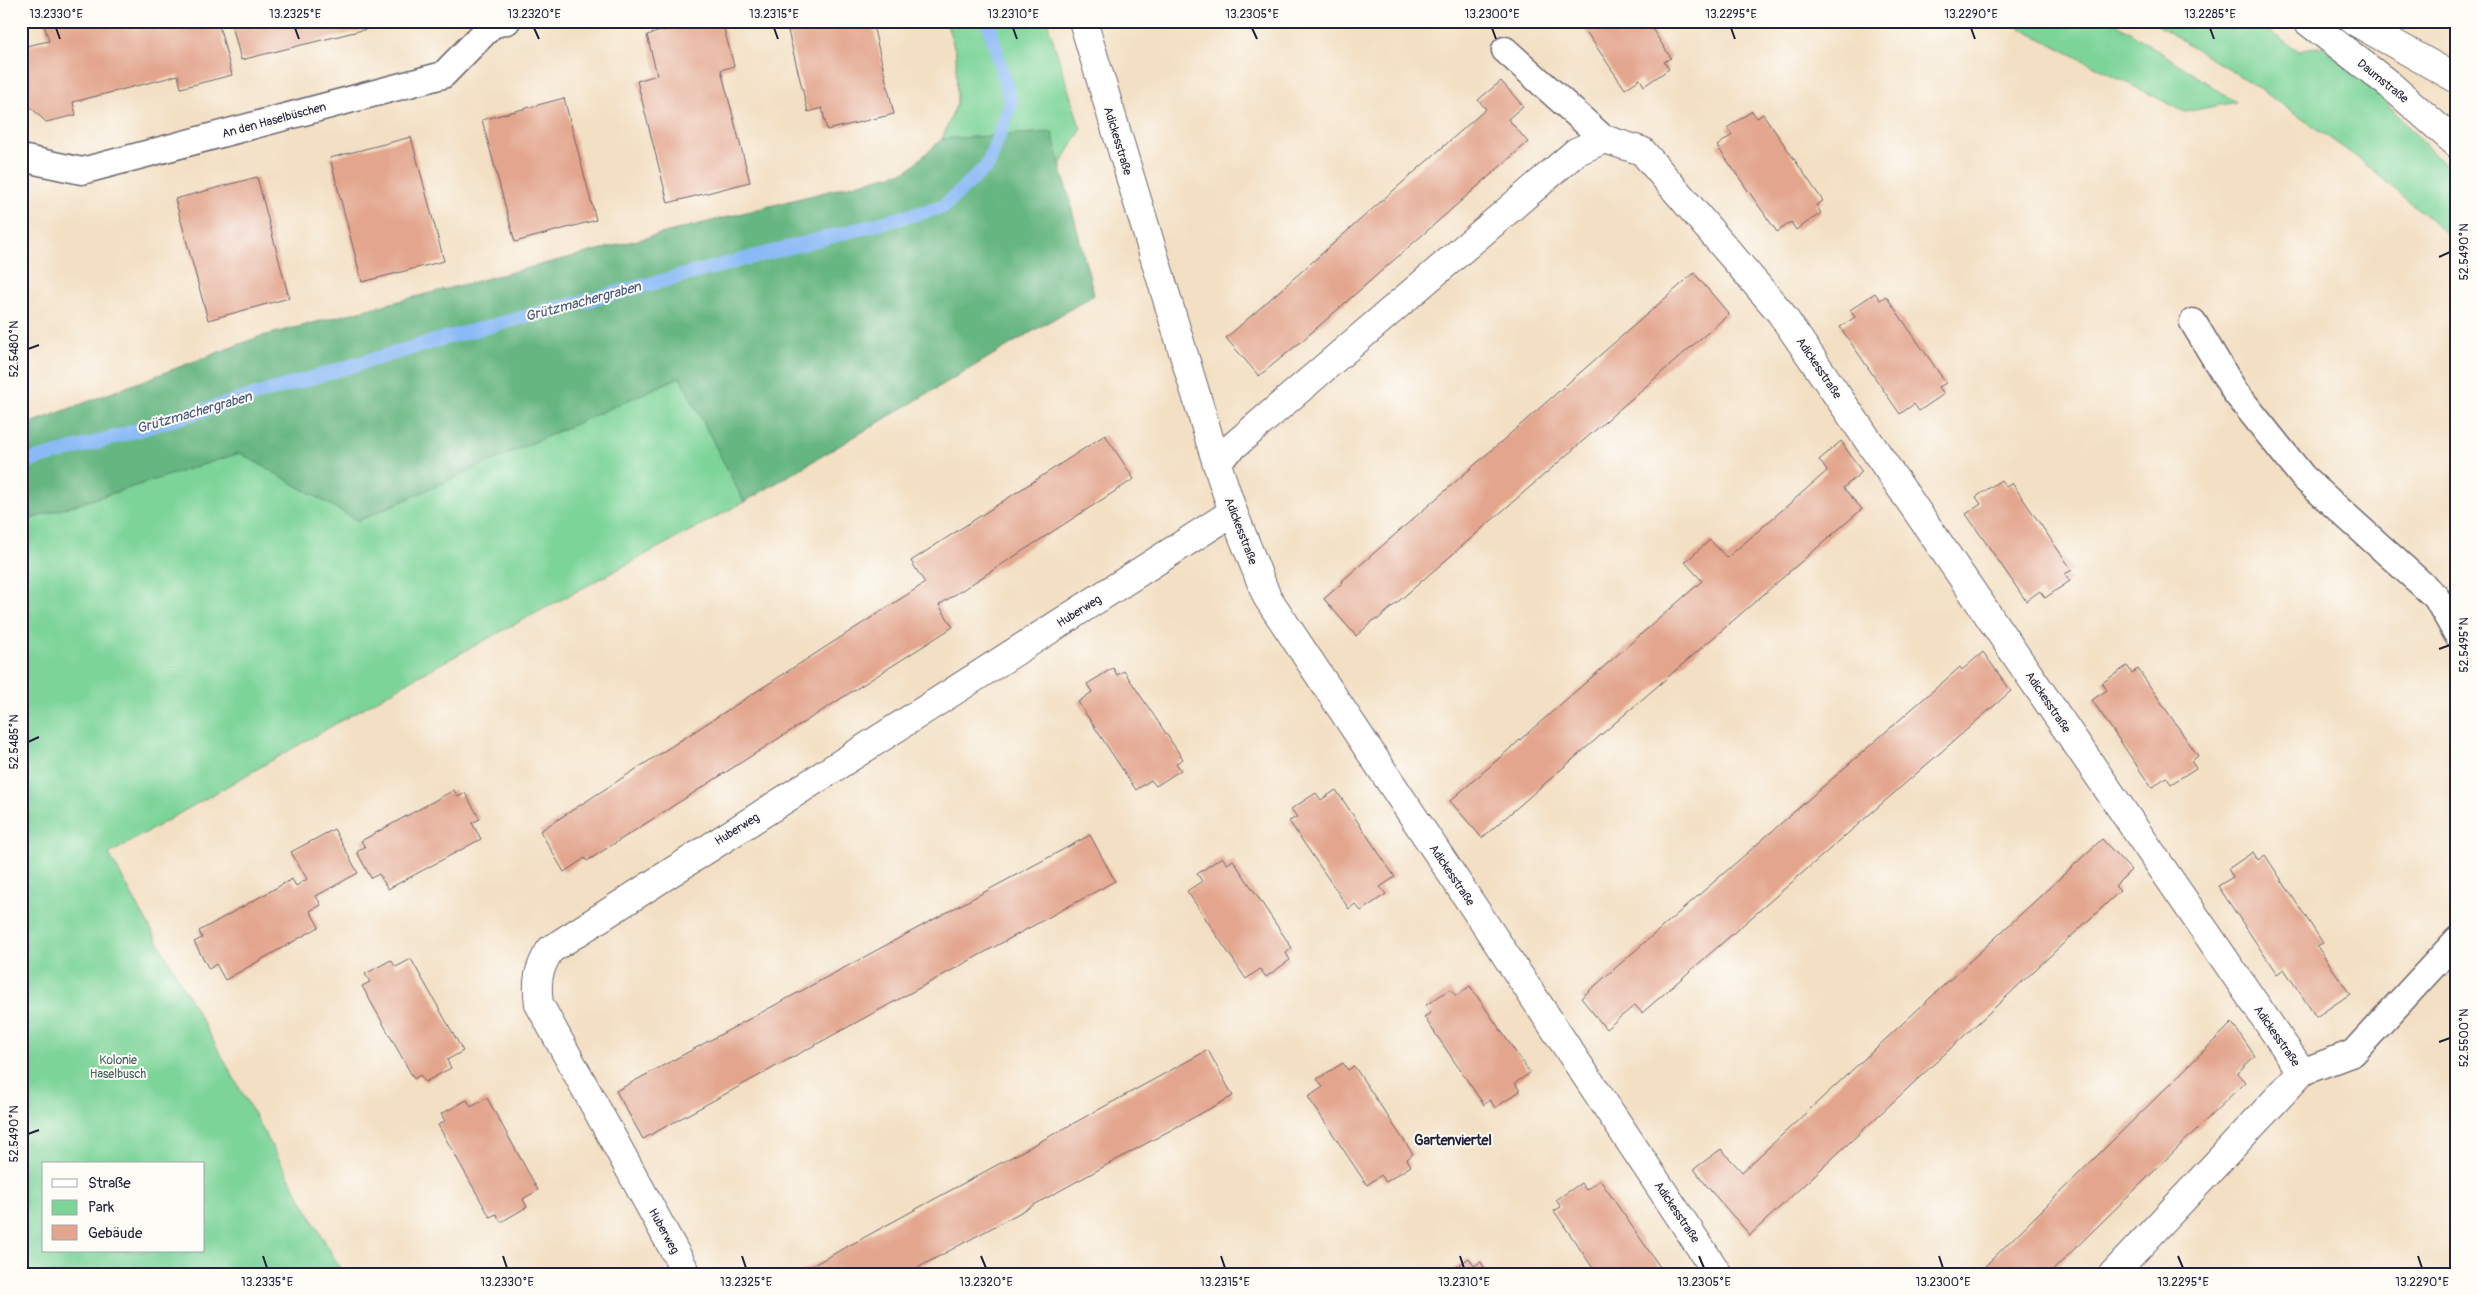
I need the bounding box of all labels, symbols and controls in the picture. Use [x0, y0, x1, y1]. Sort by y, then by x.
text: 13.2330°E [29, 7, 83, 22]
text: 13.2325°E [269, 7, 321, 22]
text: 13.2320°E [507, 7, 561, 22]
text: 13.2315°E [749, 7, 799, 22]
text: 13.2310°E [987, 7, 1039, 22]
text: 13.2305°E [1225, 7, 1279, 22]
text: 13.2300°E [1465, 7, 1519, 22]
text: 13.2295°E [1705, 7, 1757, 22]
text: 13.2290°E [1944, 7, 1998, 22]
text: 13.2285°E [2184, 7, 2236, 22]
street label: Daumstraße [2354, 56, 2411, 107]
street label: An den Haselbüschen [220, 99, 328, 142]
street label: Adickesstraße [1100, 105, 1135, 177]
text: 52.5490°N [2457, 223, 2472, 281]
water label: Grützmachergraben [523, 278, 644, 325]
text: 52.5480°N [7, 321, 22, 377]
street label: Adickesstraße [1793, 335, 1845, 402]
water label: Grützmachergraben [135, 388, 255, 437]
street label: Adickesstraße [1221, 495, 1260, 567]
street label: Huberweg [1054, 592, 1104, 631]
text: 52.5495°N [2457, 617, 2472, 673]
street label: Adickesstraße [2022, 669, 2074, 736]
text: 52.5485°N [7, 714, 22, 770]
street label: Huberweg [712, 810, 762, 849]
street label: Adickesstraße [1426, 842, 1478, 909]
street label: Adickesstraße [2250, 1003, 2303, 1070]
text: 52.5500°N [2457, 1009, 2472, 1067]
park label: Kolonie Haselbusch [90, 1053, 147, 1082]
text: 52.5490°N [7, 1105, 22, 1163]
district label: Gartenviertel [1414, 1132, 1492, 1149]
legend [42, 1162, 205, 1252]
text: Straße [88, 1174, 131, 1193]
street label: Adickesstraße [1651, 1179, 1703, 1246]
text: Park [88, 1198, 115, 1217]
street label: Huberweg [645, 1206, 682, 1257]
text: Gebäude [88, 1224, 143, 1243]
text: 13.2335°E [241, 1275, 293, 1290]
text: 13.2330°E [480, 1275, 534, 1290]
text: 13.2325°E [720, 1275, 772, 1290]
text: 13.2320°E [959, 1275, 1013, 1290]
text: 13.2315°E [1200, 1275, 1250, 1290]
text: 13.2310°E [1438, 1275, 1490, 1290]
text: 13.2305°E [1677, 1275, 1731, 1290]
text: 13.2300°E [1916, 1275, 1970, 1290]
text: 13.2295°E [2157, 1275, 2209, 1290]
text: 13.2290°E [2395, 1275, 2449, 1290]

